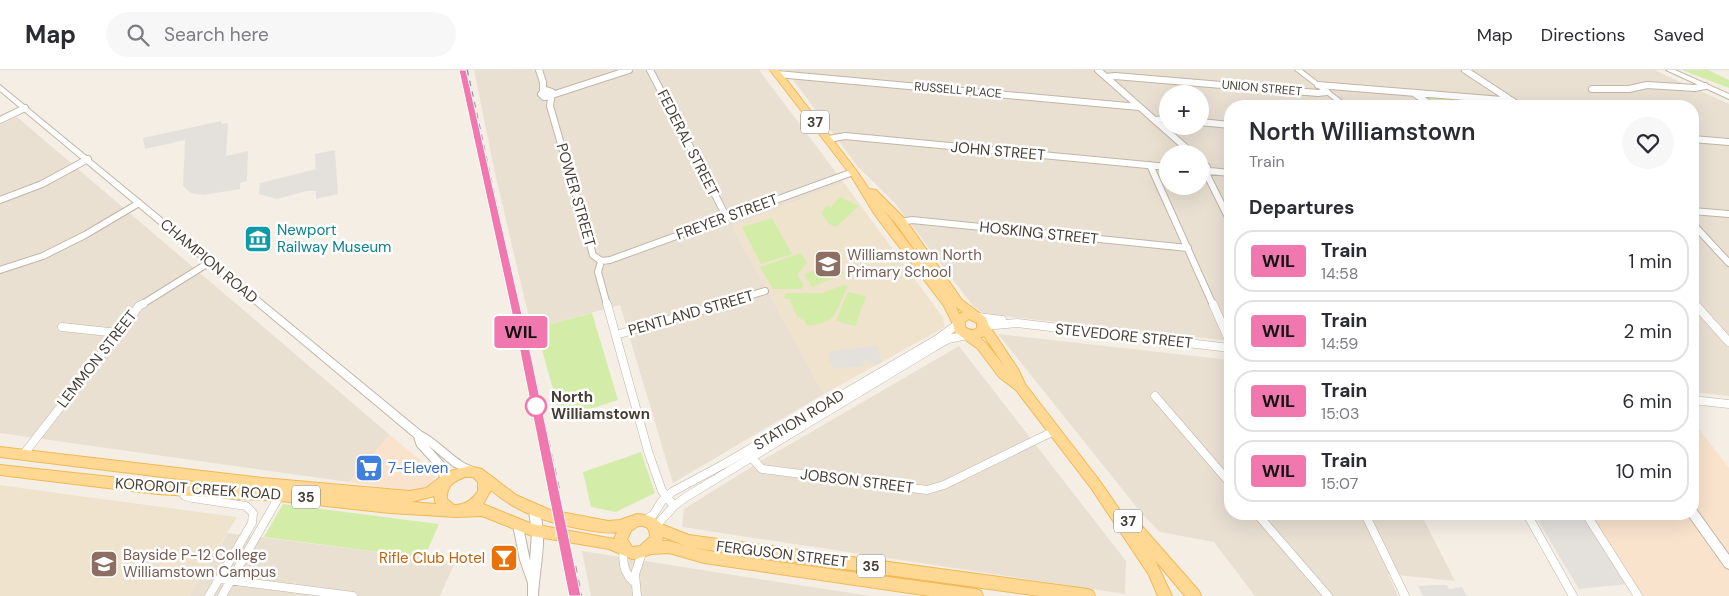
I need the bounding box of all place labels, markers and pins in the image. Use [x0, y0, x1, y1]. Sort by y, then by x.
place label: Newport Railway Museum [277, 220, 391, 257]
museum icon: Newport Railway Museum [243, 224, 273, 254]
place label: Williamstown North Primary School [847, 245, 982, 282]
school or university icon: Williamstown North Primary School [813, 249, 843, 279]
place label: North Williamstown [551, 387, 650, 424]
marker: North Williamstown [525, 395, 547, 417]
supermarket icon: 7-Eleven [354, 453, 384, 483]
place label: 7-Eleven [388, 458, 448, 478]
bar icon: Rifle Club Hotel [489, 543, 519, 573]
place label: Bayside P-12 College Williamstown Campus [123, 545, 276, 582]
place label: Rifle Club Hotel [379, 548, 485, 568]
school or university icon: Bayside P-12 College Williamstown Campus [89, 549, 119, 579]

